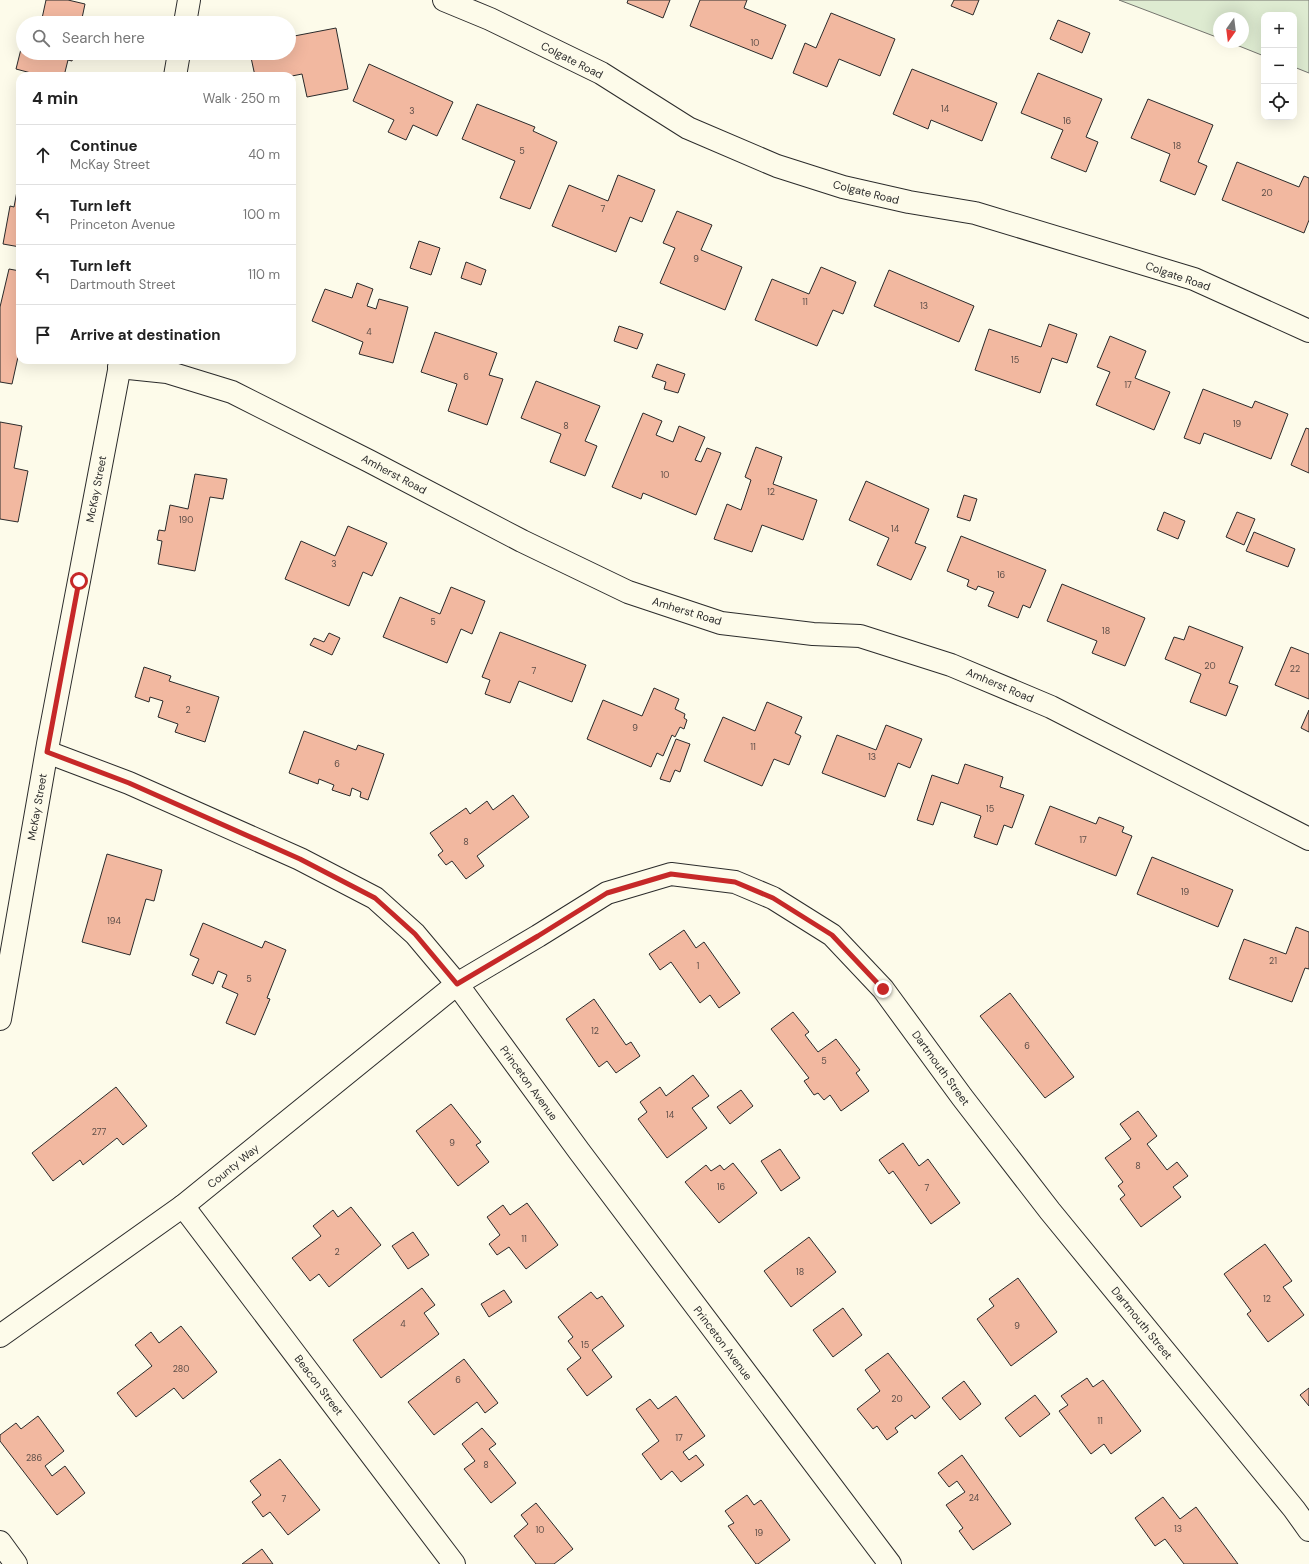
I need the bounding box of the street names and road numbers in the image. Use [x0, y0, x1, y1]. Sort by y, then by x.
street label: Colgate Road [539, 38, 605, 82]
street label: Colgate Road [831, 177, 901, 207]
street label: Colgate Road [1144, 258, 1212, 294]
street label: Amherst Road [359, 451, 429, 497]
street label: McKay Street [83, 454, 109, 524]
street label: Amherst Road [651, 594, 724, 628]
street label: Amherst Road [964, 665, 1036, 706]
street label: McKay Street [24, 772, 50, 842]
street label: Dartmouth Street [909, 1028, 973, 1108]
street label: Princeton Avenue [497, 1043, 561, 1123]
street label: County Way [204, 1141, 262, 1191]
street label: Dartmouth Street [1108, 1284, 1176, 1362]
street label: Princeton Avenue [691, 1303, 755, 1383]
street label: Beacon Street [292, 1352, 346, 1418]

